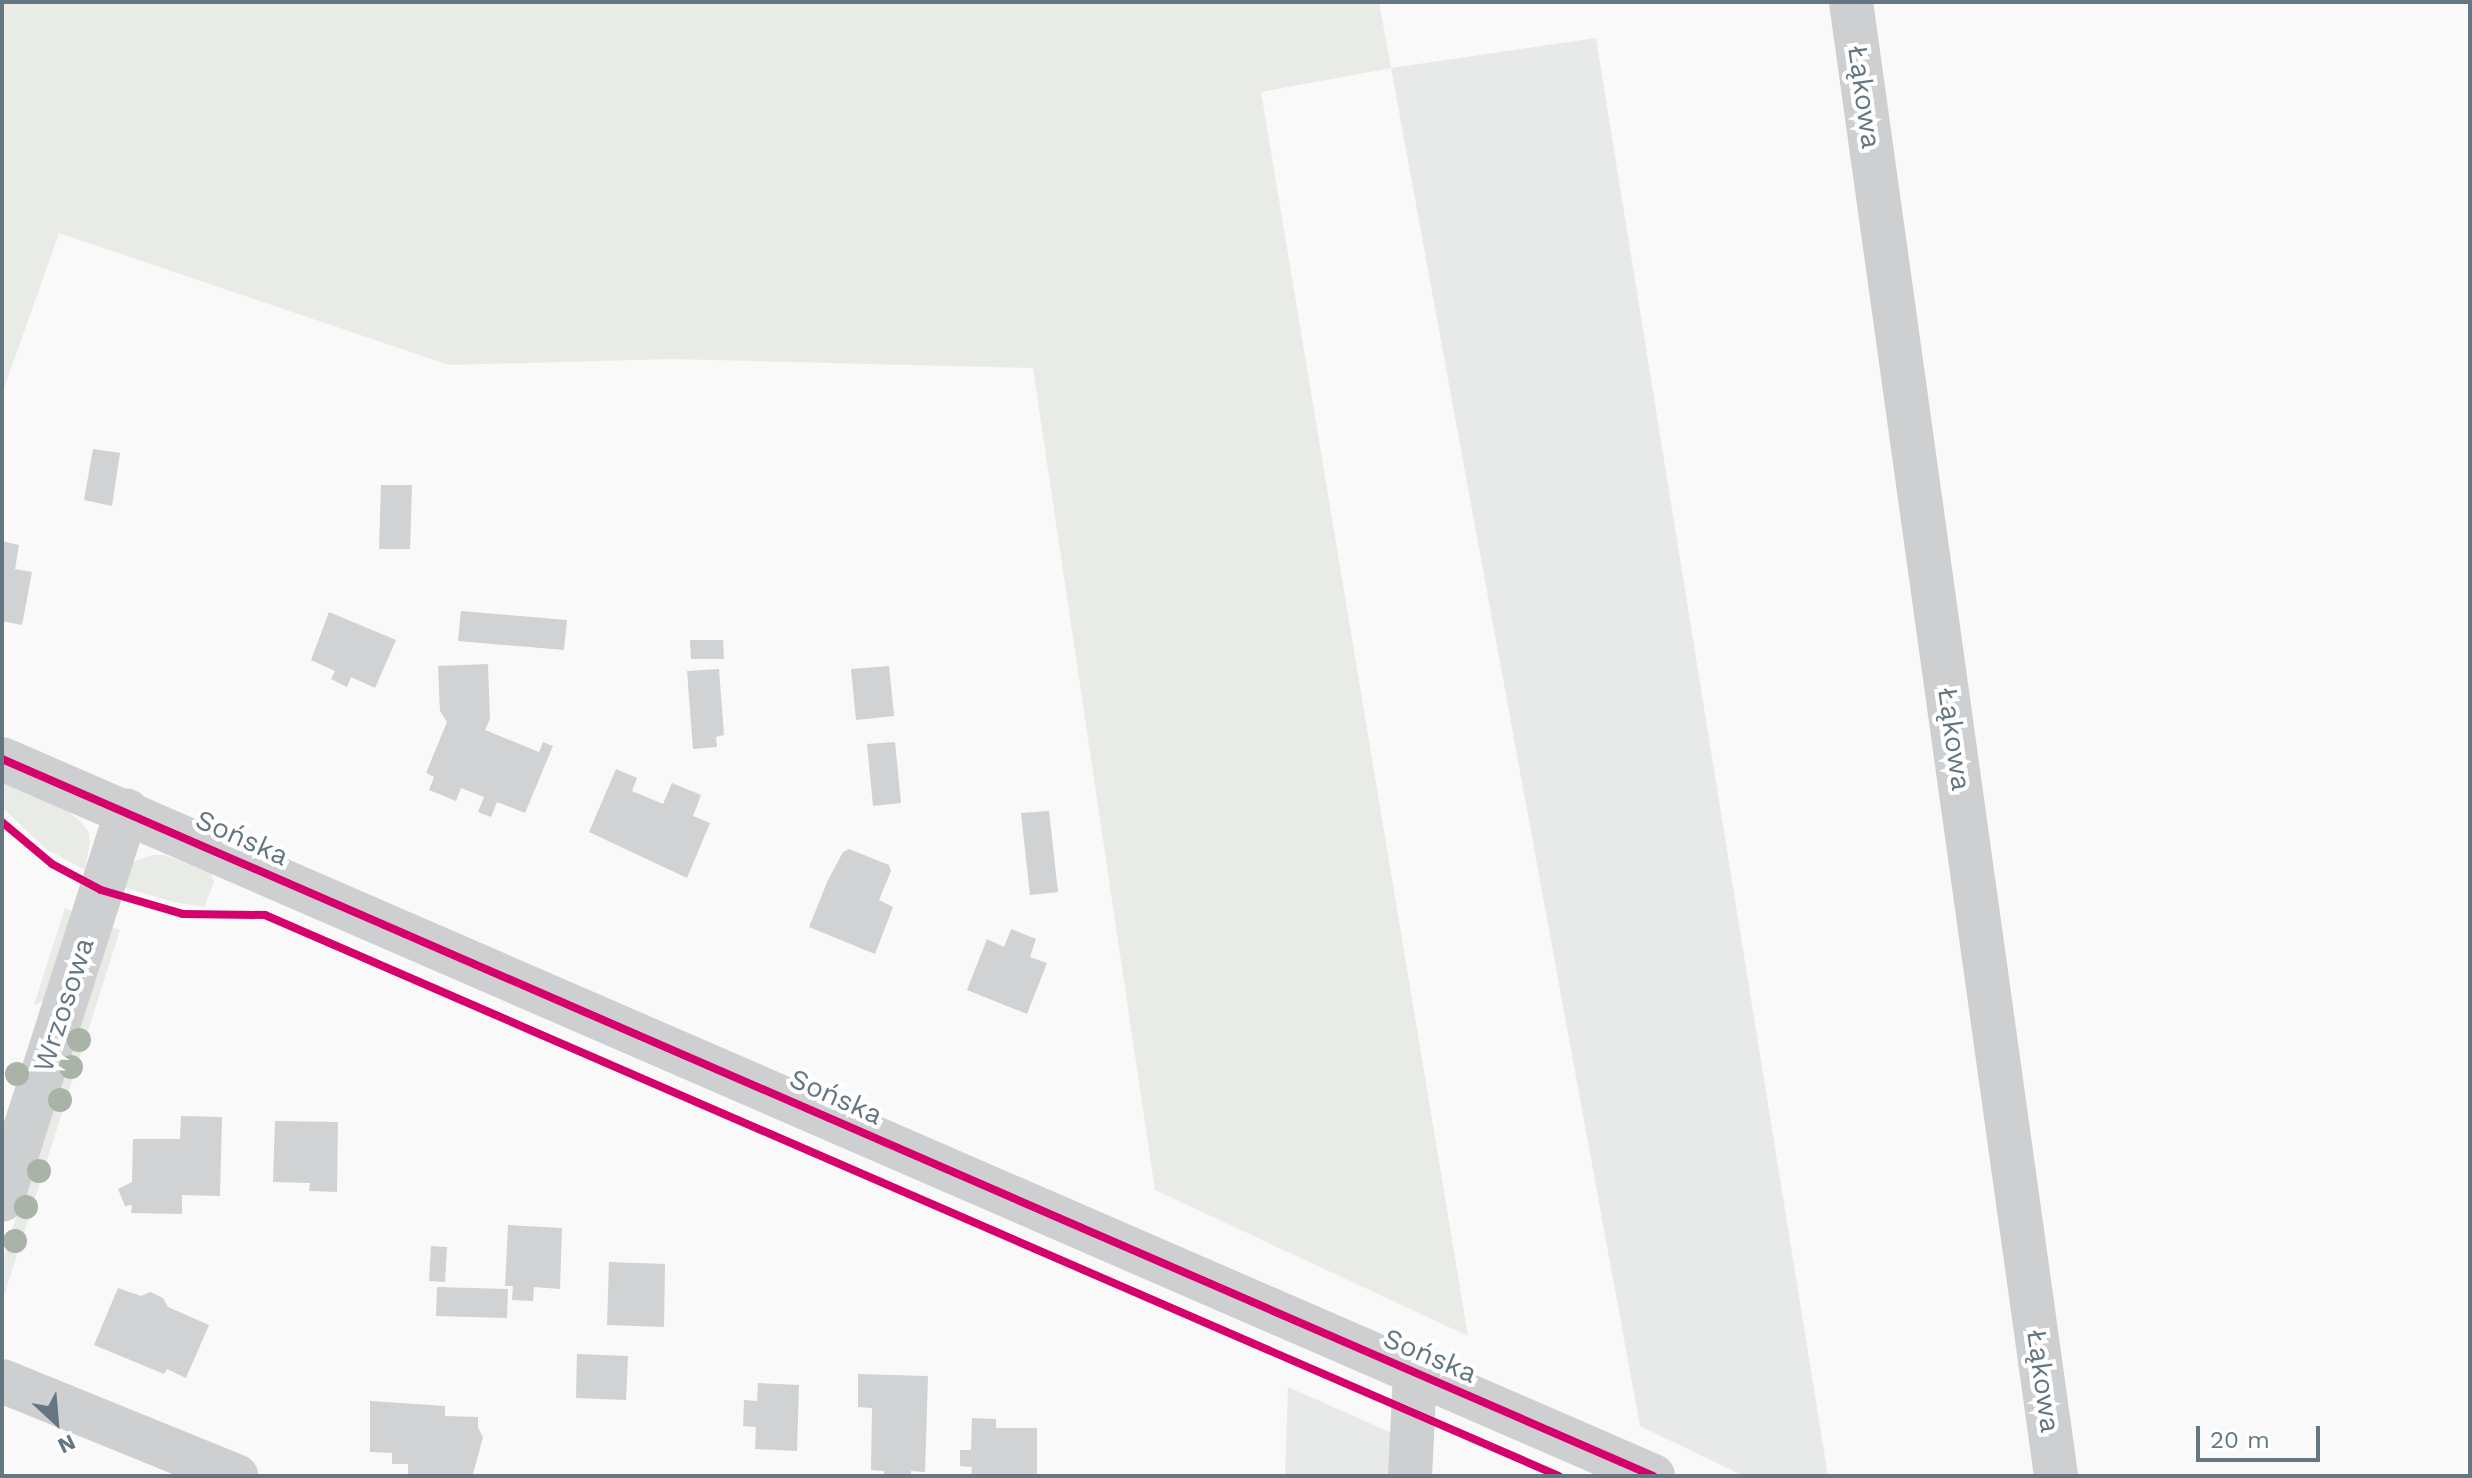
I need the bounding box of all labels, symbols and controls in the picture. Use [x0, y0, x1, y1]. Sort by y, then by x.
street label: Łąkowa [1840, 43, 1888, 151]
street label: Łąkowa [1930, 685, 1978, 793]
street label: Sońska [190, 803, 294, 873]
street label: Wrzosowa [27, 934, 101, 1076]
street label: Sońska [784, 1062, 888, 1132]
street label: Sońska [1378, 1321, 1482, 1391]
street label: Łąkowa [2019, 1327, 2067, 1435]
north arrow [16, 1382, 96, 1462]
scale bar [2200, 1410, 2324, 1460]
text: 20 m [2210, 1426, 2270, 1454]
text: N [54, 1429, 80, 1459]

